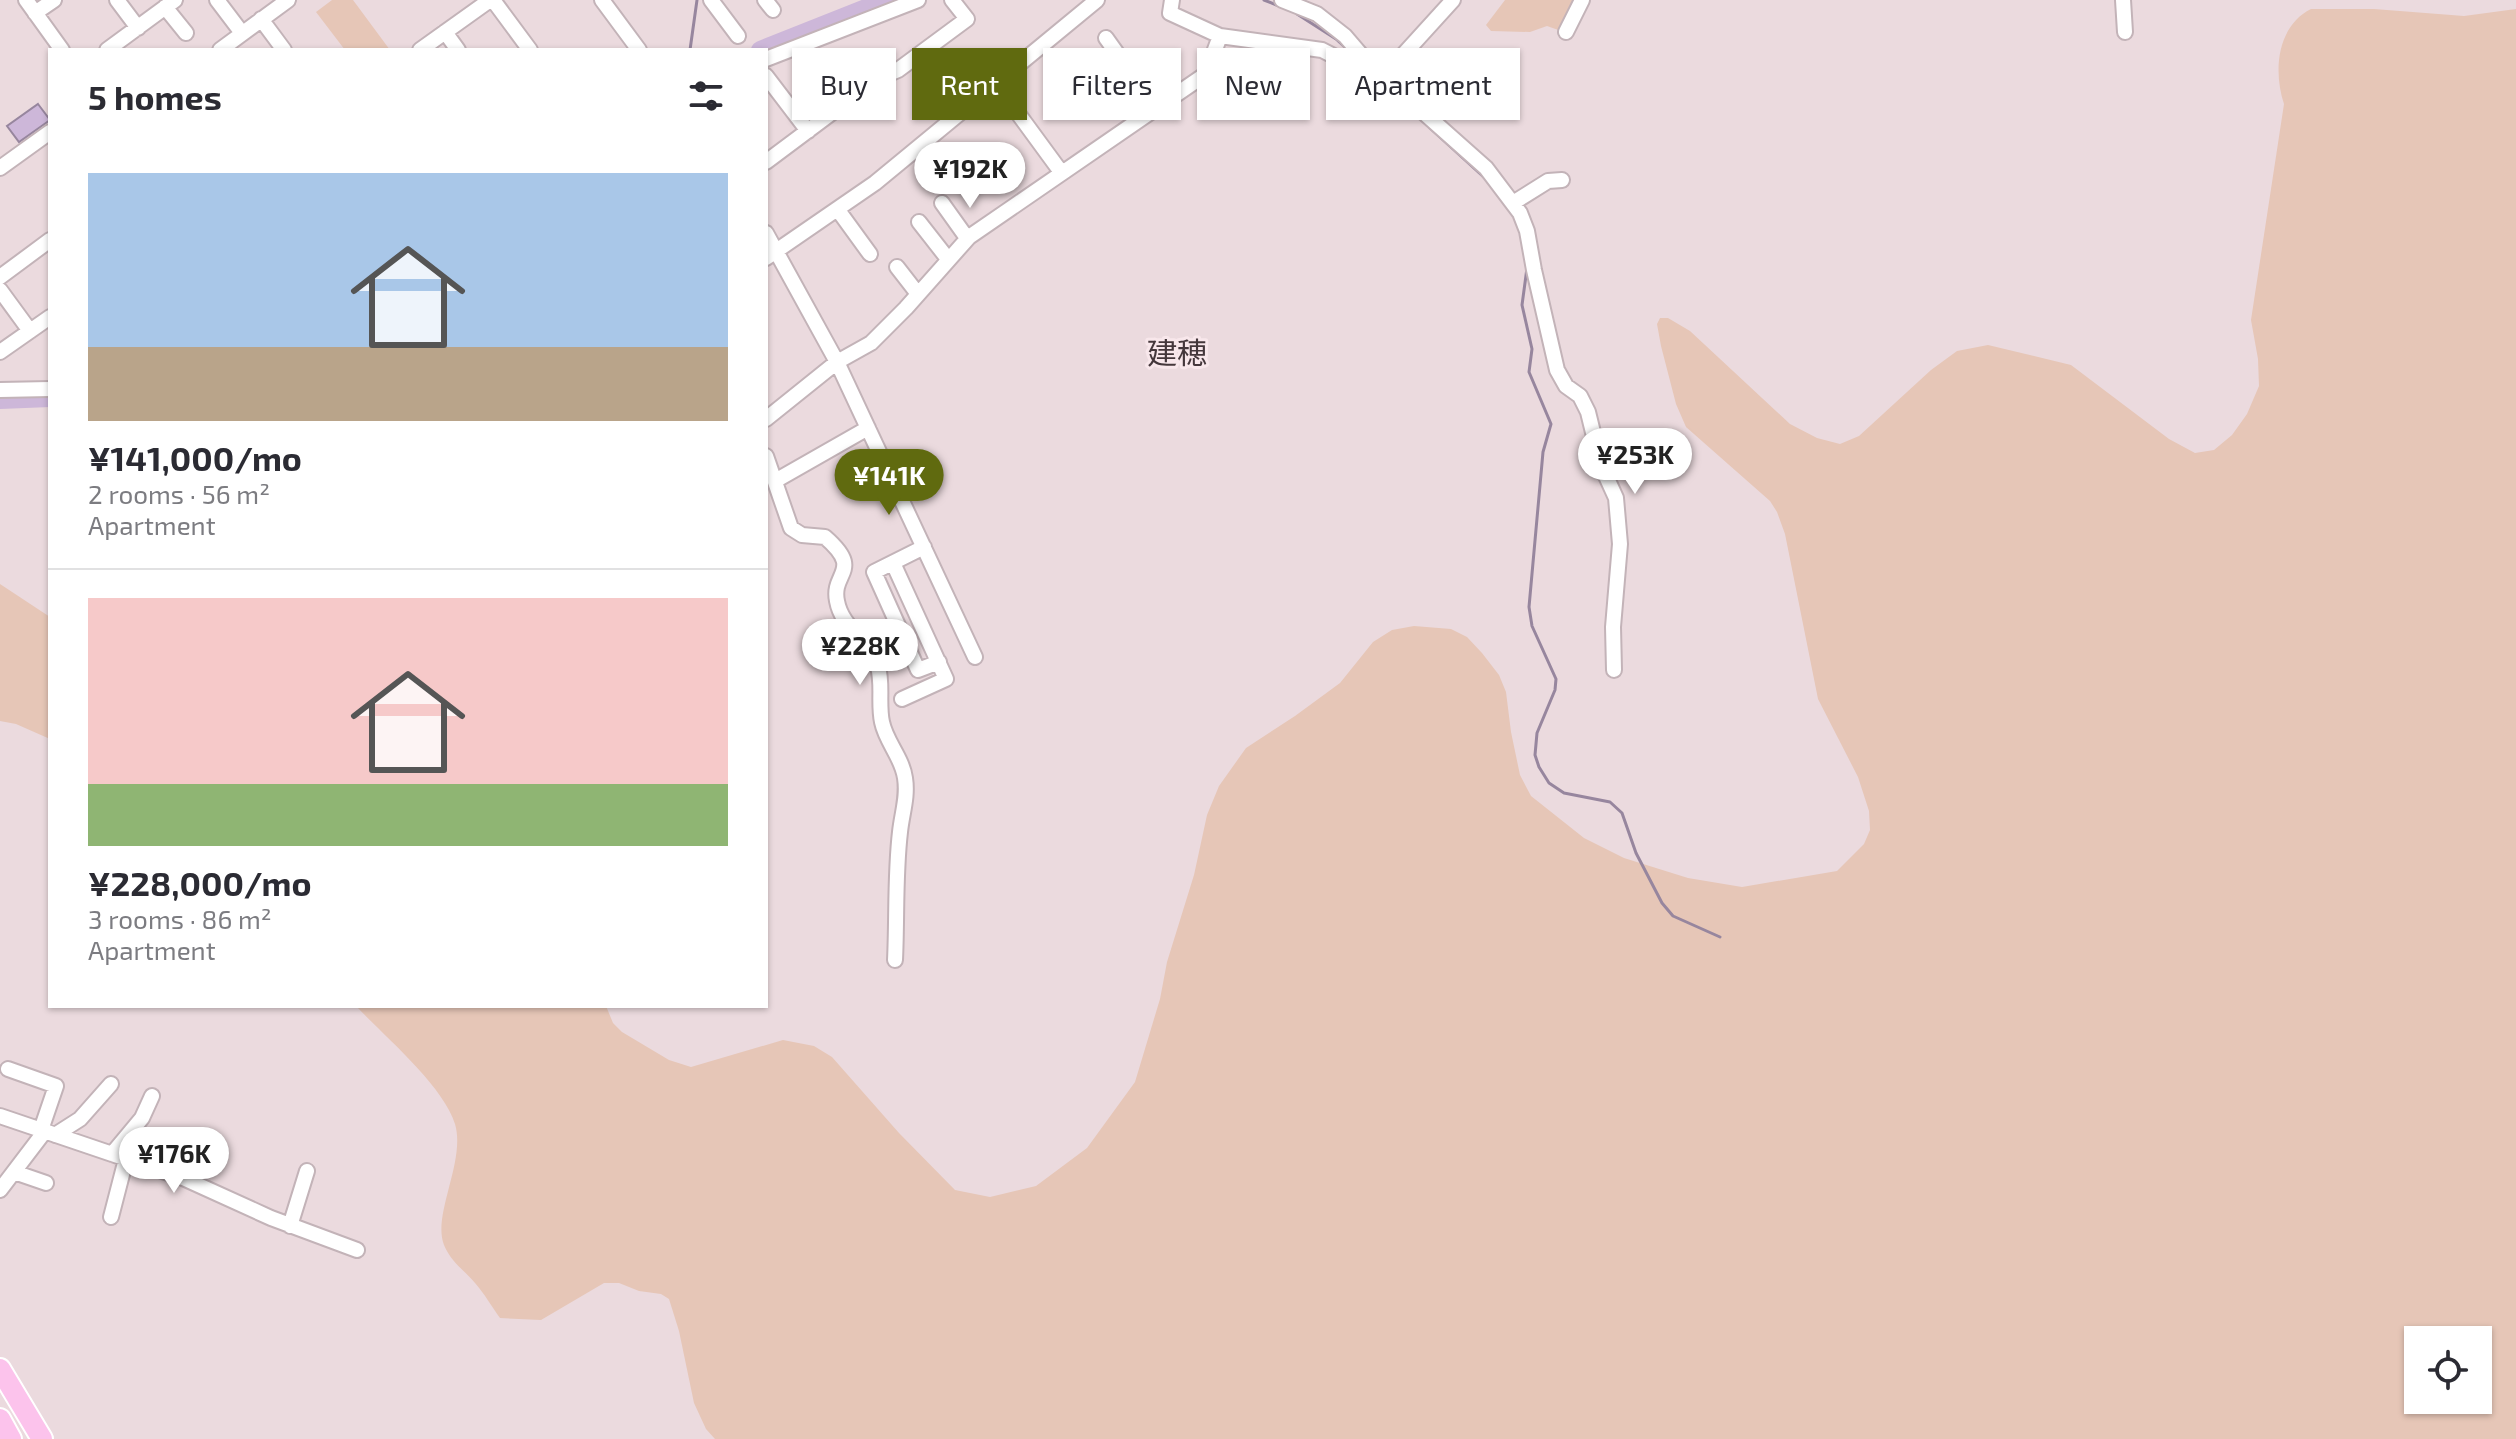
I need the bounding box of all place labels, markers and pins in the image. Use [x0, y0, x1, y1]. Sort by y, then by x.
pin: ¥192K [914, 142, 1026, 210]
pin: ¥253K [1579, 428, 1691, 496]
pin: ¥141K [833, 449, 945, 517]
pin: ¥228K [804, 619, 916, 687]
pin: ¥176K [118, 1127, 230, 1195]

